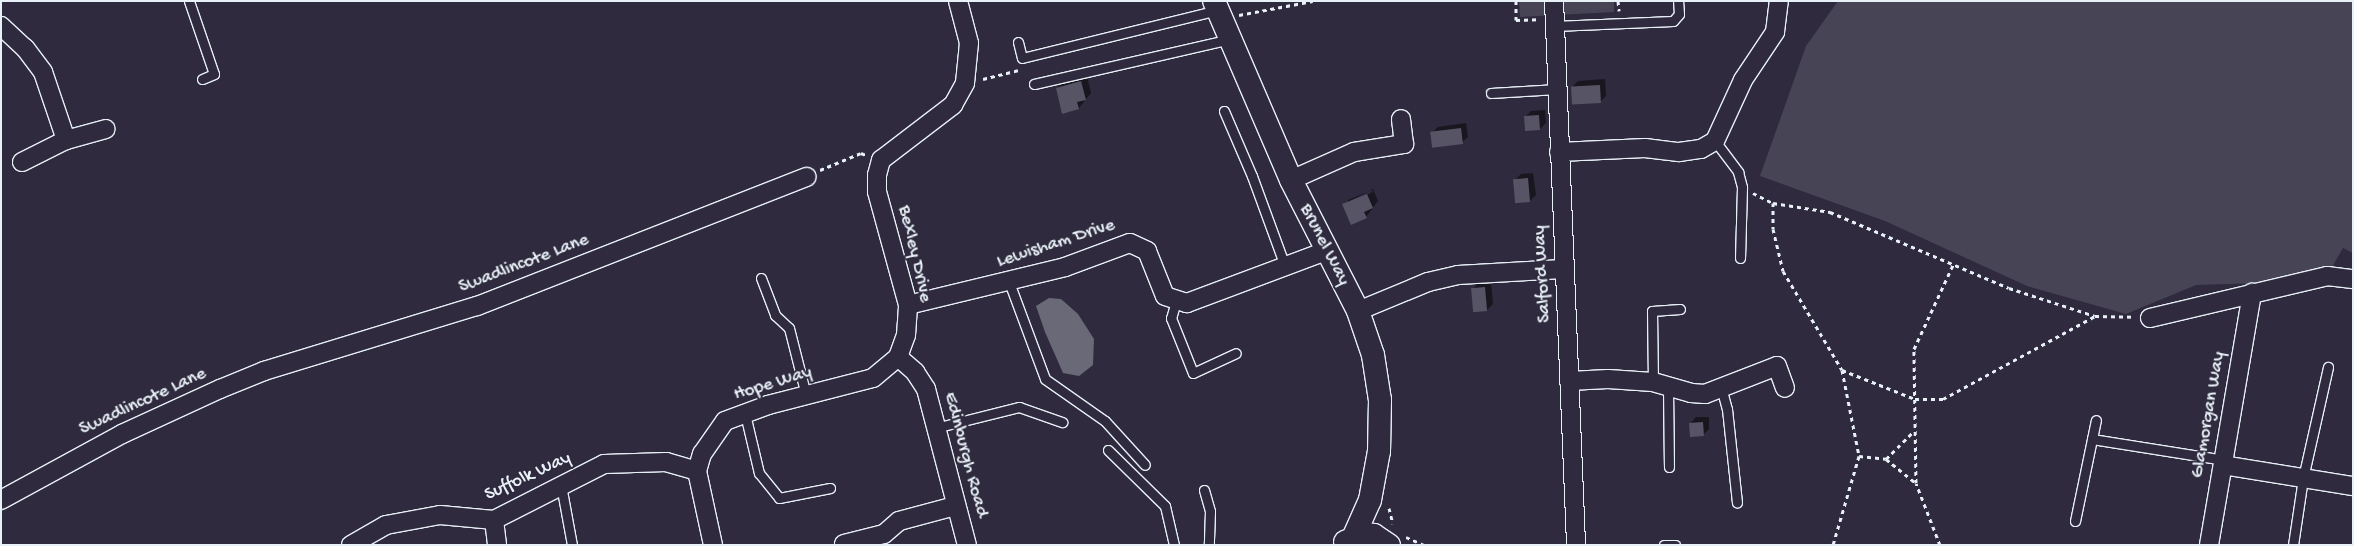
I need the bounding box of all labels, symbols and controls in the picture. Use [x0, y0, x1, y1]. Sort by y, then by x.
street label: Brunel Way [1294, 200, 1354, 290]
street label: Bexley Drive [892, 203, 936, 305]
street label: Lewisham Drive [994, 214, 1118, 274]
street label: Salford Way [1529, 225, 1557, 323]
street label: Swadlincote Lane [456, 229, 592, 299]
street label: Glamorgan Way [2187, 350, 2231, 480]
street label: Hope Way [731, 361, 815, 407]
street label: Swadlincote Lane [76, 363, 210, 441]
street label: Edinburgh Road [937, 390, 993, 520]
street label: Suffolk Way [481, 447, 575, 507]

